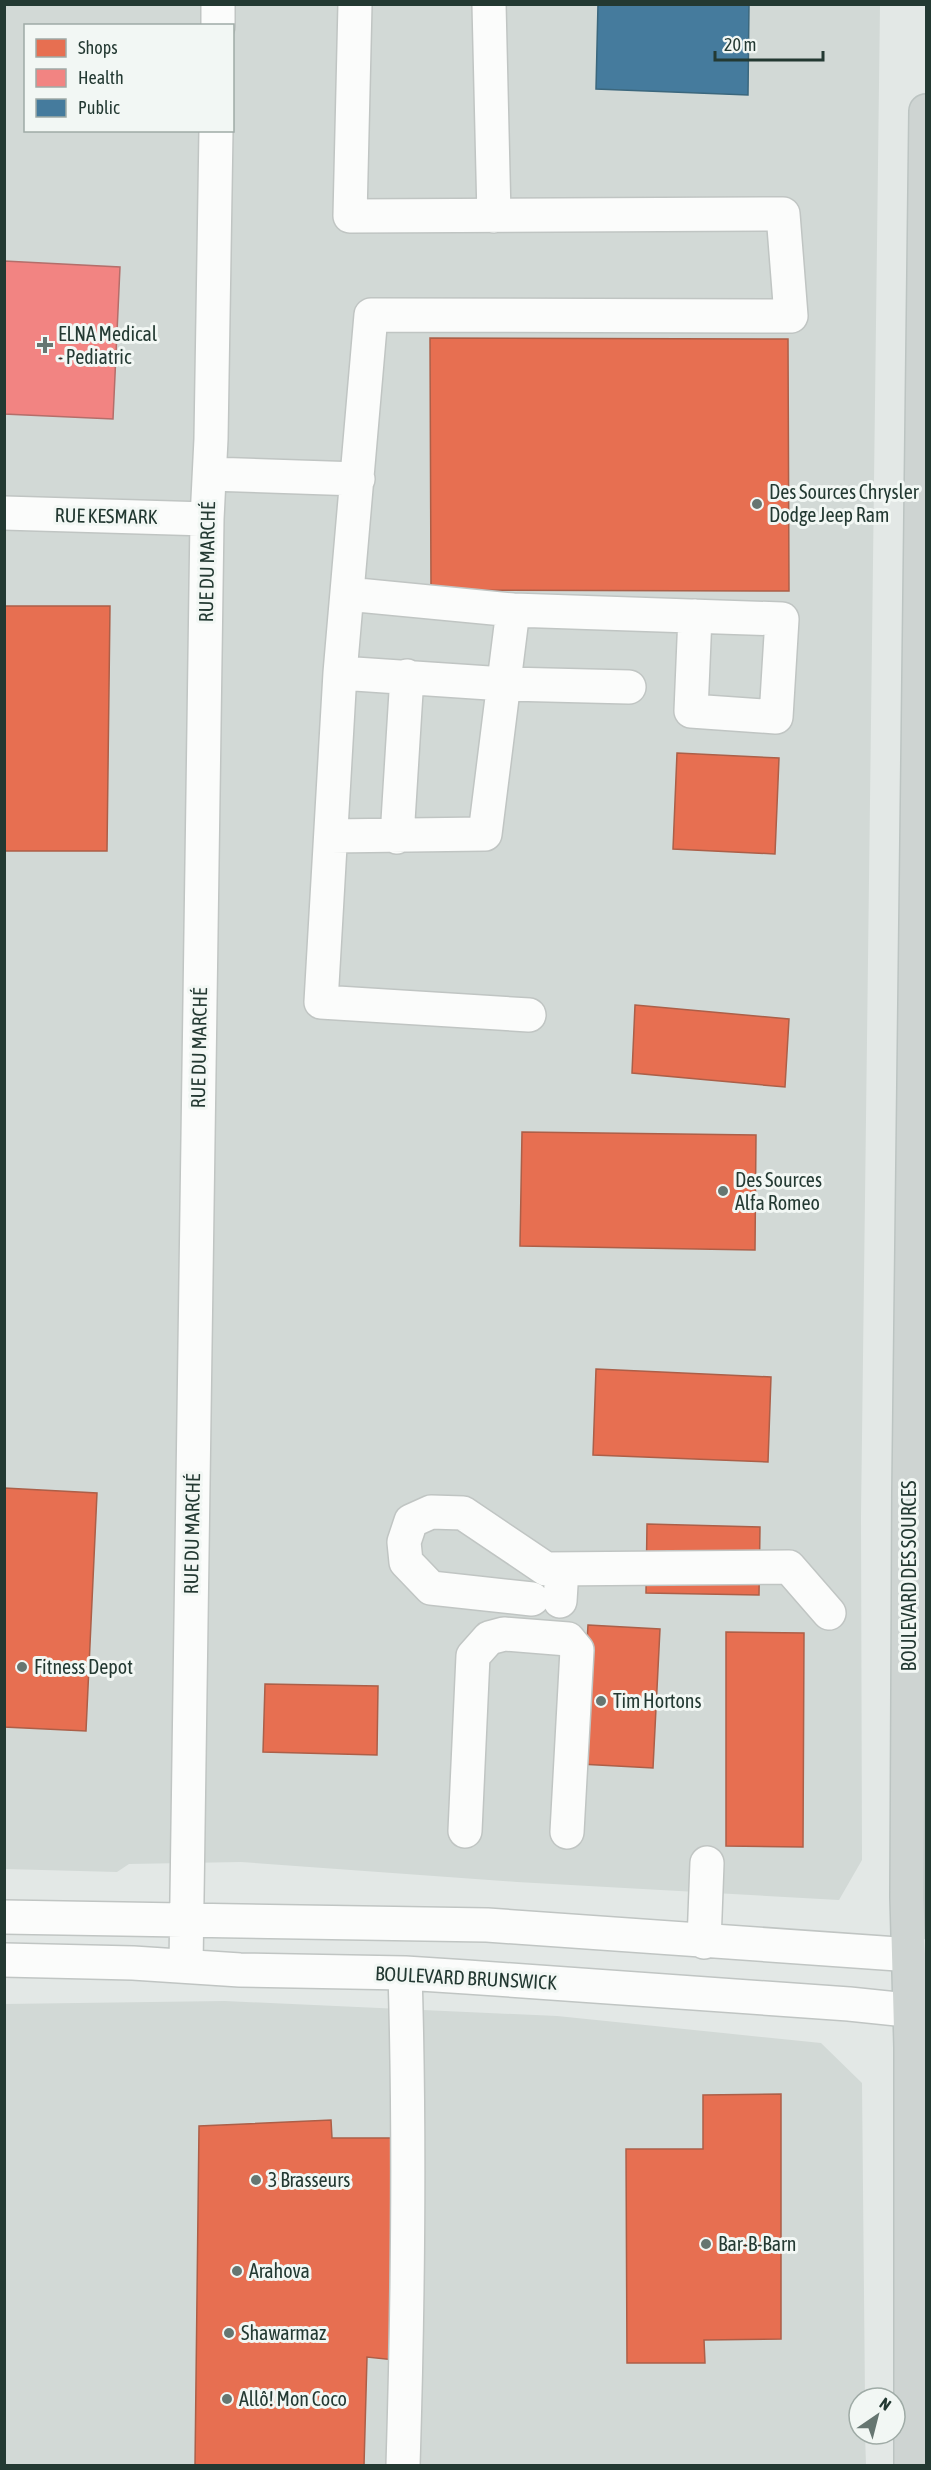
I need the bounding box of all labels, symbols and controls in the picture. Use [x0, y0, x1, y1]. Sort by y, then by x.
legend [24, 24, 234, 132]
scale bar [715, 24, 823, 62]
text: 20 m [724, 34, 756, 55]
text: Shops [78, 37, 118, 58]
text: Health [78, 67, 124, 88]
text: Public [78, 97, 120, 118]
place label: ELNA Medical - Pediatric [58, 322, 158, 368]
marker: ELNA Medical - Pediatric [36, 336, 54, 354]
place label: Des Sources Chrysler Dodge Jeep Ram [769, 480, 920, 526]
marker: Des Sources Chrysler Dodge Jeep Ram [750, 497, 764, 511]
street label: RUE DU MARCHÉ [194, 501, 219, 623]
street label: RUE KESMARK [54, 503, 158, 528]
street label: RUE DU MARCHÉ [186, 987, 211, 1109]
place label: Des Sources Alfa Romeo [735, 1168, 822, 1214]
marker: Des Sources Alfa Romeo [716, 1184, 730, 1198]
street label: RUE DU MARCHÉ [179, 1473, 204, 1595]
street label: BOULEVARD DES SOURCES [897, 1481, 920, 1671]
place label: Fitness Depot [34, 1655, 133, 1678]
marker: Fitness Depot [15, 1660, 29, 1674]
place label: Tim Hortons [613, 1689, 702, 1712]
marker: Tim Hortons [594, 1694, 608, 1708]
street label: BOULEVARD BRUNSWICK [374, 1961, 558, 1994]
place label: 3 Brasseurs [268, 2168, 350, 2191]
marker: 3 Brasseurs [249, 2173, 263, 2187]
place label: Bar-B-Barn [718, 2232, 797, 2255]
marker: Bar-B-Barn [699, 2237, 713, 2251]
place label: Arahova [249, 2259, 310, 2282]
marker: Arahova [230, 2264, 244, 2278]
place label: Shawarmaz [241, 2321, 326, 2344]
marker: Shawarmaz [222, 2326, 236, 2340]
north arrow [847, 2386, 907, 2446]
place label: Allô! Mon Coco [239, 2387, 347, 2410]
marker: Allô! Mon Coco [220, 2392, 234, 2406]
text: N [877, 2394, 895, 2414]

